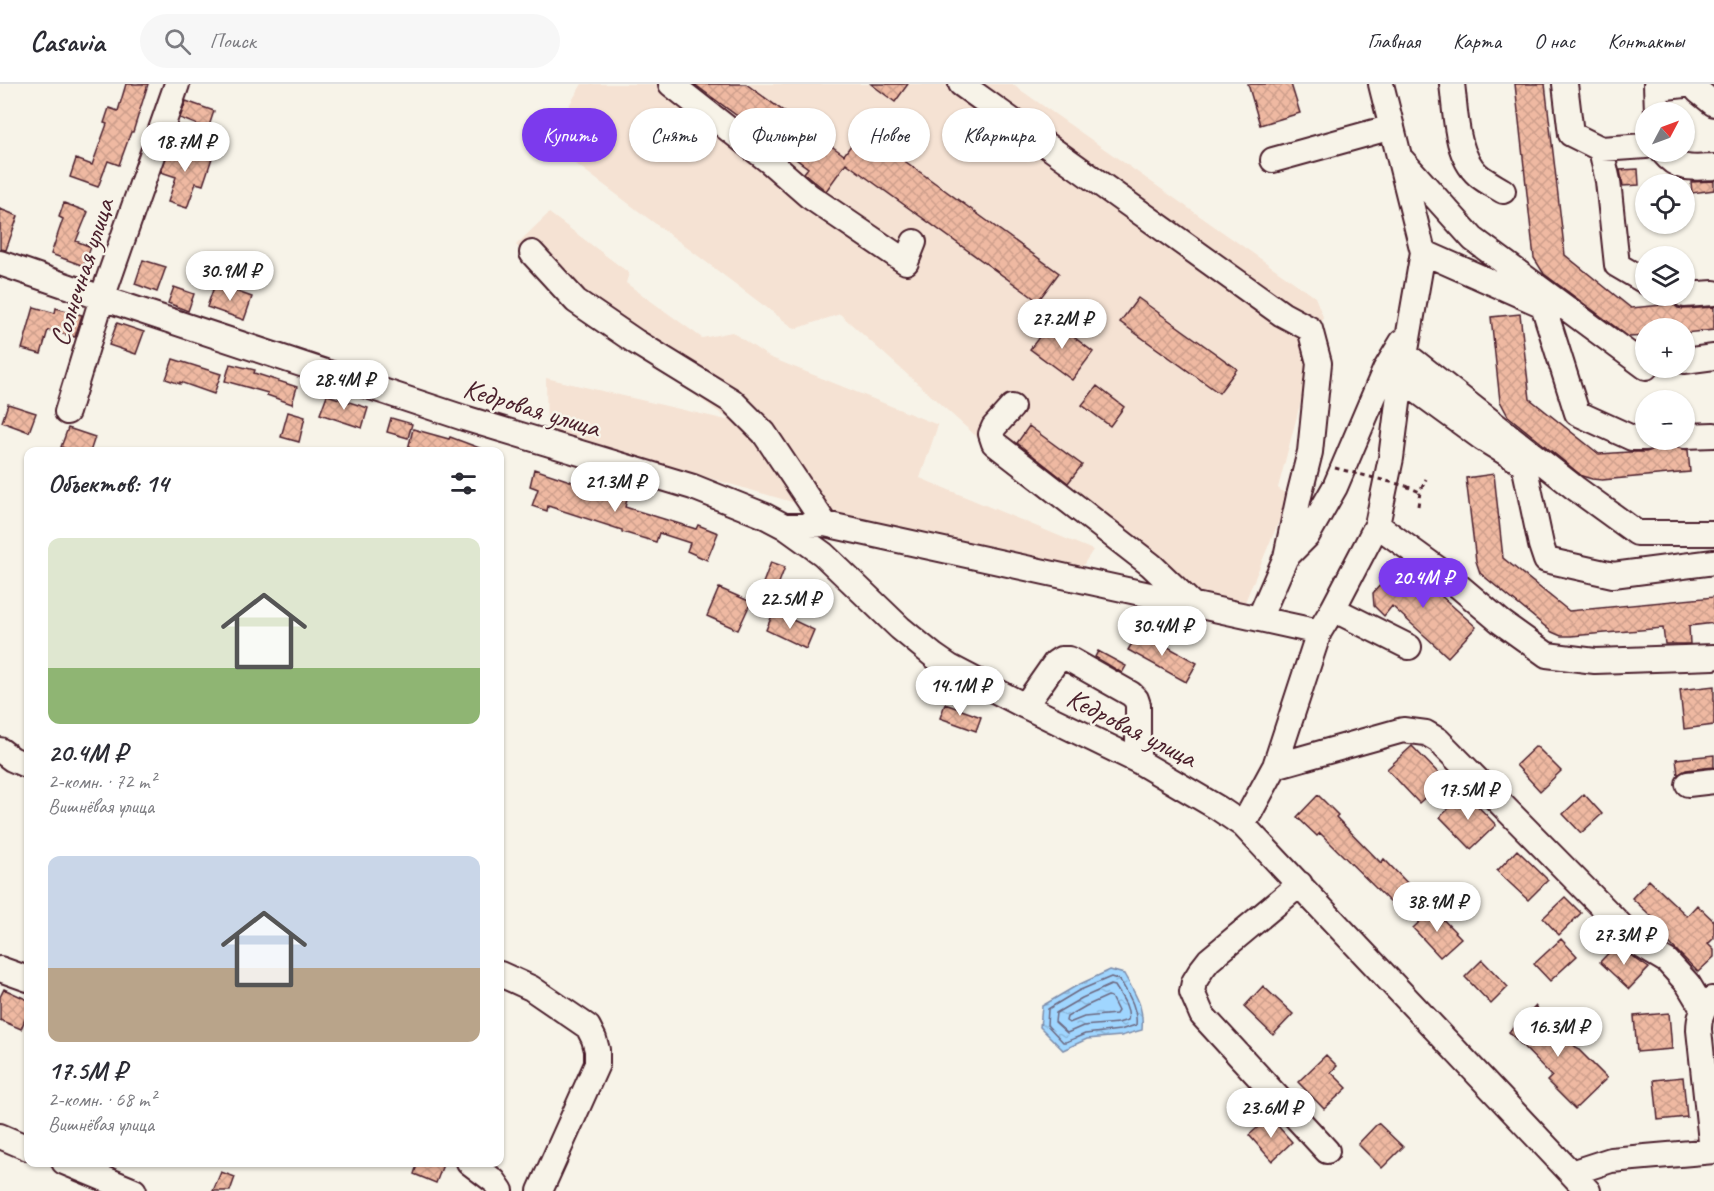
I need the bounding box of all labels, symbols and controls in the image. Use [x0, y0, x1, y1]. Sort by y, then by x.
search box [140, 14, 560, 68]
text: Casavia [30, 24, 104, 59]
icon: search [161, 25, 194, 58]
text: Поиск [209, 27, 256, 55]
text: Главная [1367, 28, 1420, 54]
text: Карта [1453, 28, 1501, 54]
text: О нас [1534, 28, 1575, 54]
text: Контакты [1608, 28, 1684, 54]
north arrow [1635, 102, 1695, 162]
map controls [1635, 102, 1695, 450]
chip: Купить [522, 108, 617, 162]
chip: Снять [629, 108, 717, 162]
chip: Фильтры [729, 108, 836, 162]
chip: Новое [848, 108, 930, 162]
chip: Квартира [942, 108, 1056, 162]
pin: 18.7M ₽ [130, 122, 240, 173]
text: 18.7M ₽ [155, 129, 215, 154]
button: locate [1635, 174, 1695, 234]
street label: Солнечная улица [41, 192, 122, 350]
button: layers [1635, 246, 1695, 306]
pin: 30.9M ₽ [175, 251, 285, 302]
text: 30.9M ₽ [200, 258, 260, 283]
pin: 27.2M ₽ [1007, 299, 1117, 350]
text: 27.2M ₽ [1032, 306, 1092, 331]
button: + [1635, 318, 1695, 378]
pin: 28.4M ₽ [289, 360, 399, 411]
text: 28.4M ₽ [314, 367, 374, 392]
street label: Кедровая улица [459, 370, 606, 445]
button: − [1635, 390, 1695, 450]
pin: 21.3M ₽ [560, 462, 670, 513]
text: Объектов: 14 [48, 467, 168, 500]
icon: filters [447, 467, 480, 500]
text: 21.3M ₽ [585, 469, 645, 494]
pin: 20.4M ₽ [1368, 558, 1478, 609]
text: 20.4M ₽ [1393, 565, 1453, 590]
icon: home [210, 577, 318, 685]
pin: 22.5M ₽ [735, 579, 845, 630]
text: 22.5M ₽ [760, 586, 820, 611]
pin: 30.4M ₽ [1107, 606, 1217, 657]
text: 30.4M ₽ [1132, 613, 1192, 638]
pin: 14.1M ₽ [905, 666, 1015, 717]
text: 14.1M ₽ [930, 673, 990, 698]
street label: Кедровая улица [1061, 680, 1204, 776]
text: 20.4M ₽ [48, 736, 127, 769]
text: 2-комн. · 72 m² [48, 769, 156, 794]
pin: 17.5M ₽ [1413, 770, 1523, 821]
text: 17.5M ₽ [1438, 777, 1498, 802]
text: Вишнёвая улица [48, 794, 154, 819]
pin: 38.9M ₽ [1382, 882, 1492, 933]
text: 38.9M ₽ [1407, 889, 1467, 914]
icon: home [210, 895, 318, 1003]
pin: 27.3M ₽ [1569, 915, 1679, 966]
text: 27.3M ₽ [1594, 922, 1654, 947]
pin: 16.3M ₽ [1503, 1007, 1613, 1058]
text: 16.3M ₽ [1527, 1014, 1589, 1039]
text: 17.5M ₽ [48, 1054, 126, 1087]
text: 2-комн. · 68 m² [48, 1087, 156, 1112]
pin: 23.6M ₽ [1216, 1088, 1326, 1139]
text: 23.6M ₽ [1240, 1095, 1302, 1120]
text: Вишнёвая улица [48, 1112, 154, 1137]

